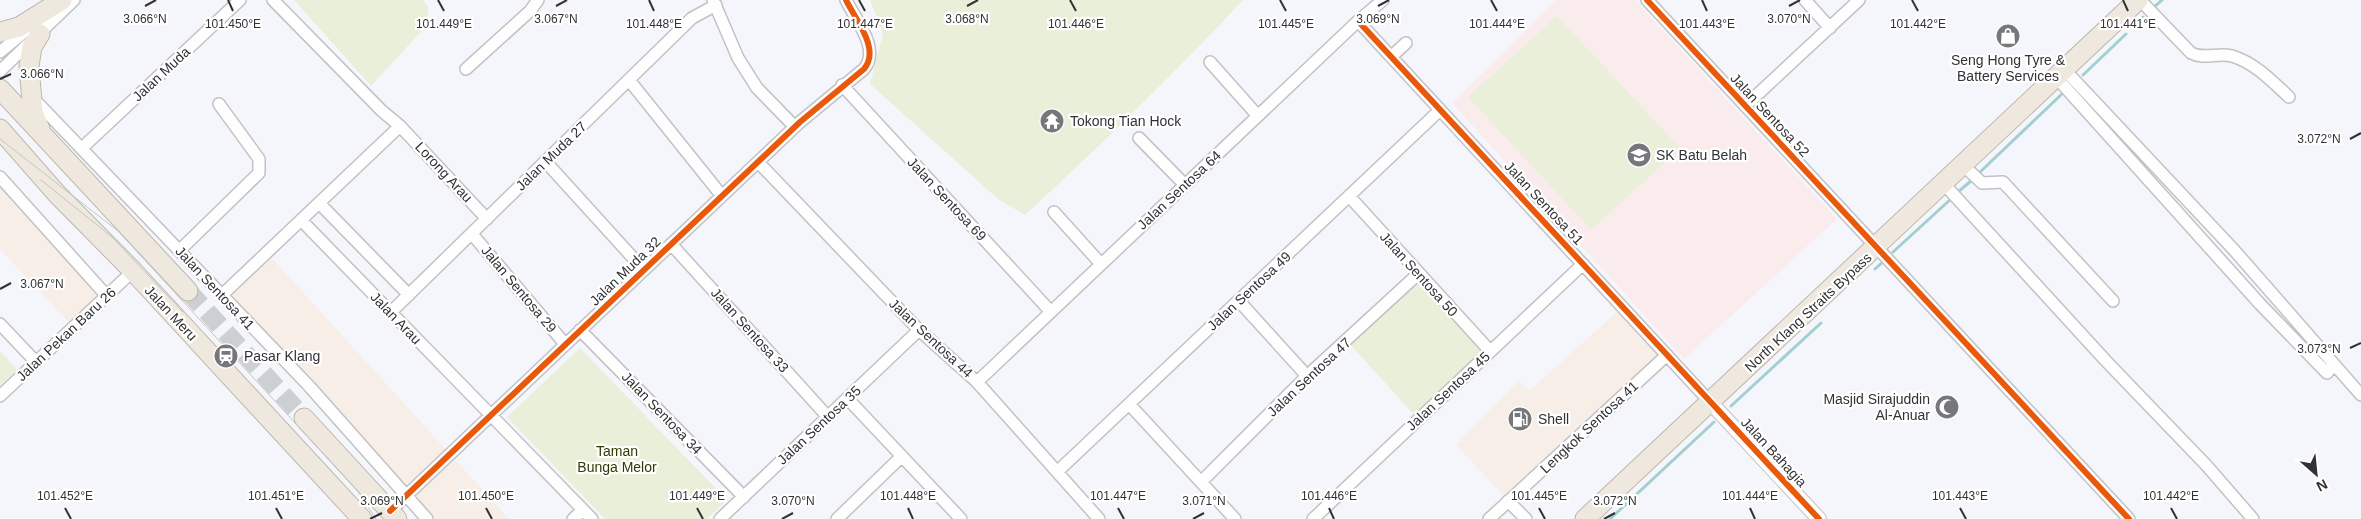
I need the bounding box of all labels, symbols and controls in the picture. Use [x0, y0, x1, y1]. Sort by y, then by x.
text: 3.066°N [123, 12, 167, 26]
text: 3.067°N [534, 12, 578, 26]
text: 3.068°N [945, 12, 989, 26]
text: 3.069°N [1356, 12, 1400, 26]
text: 3.070°N [1767, 12, 1811, 26]
text: 101.450°E [205, 17, 261, 31]
text: 101.449°E [416, 17, 472, 31]
text: 101.448°E [626, 17, 682, 31]
text: 101.447°E [837, 17, 893, 31]
text: 101.446°E [1048, 17, 1104, 31]
text: 101.445°E [1258, 17, 1314, 31]
text: 101.444°E [1469, 17, 1525, 31]
text: 101.443°E [1679, 17, 1735, 31]
text: 101.442°E [1890, 17, 1946, 31]
text: 101.441°E [2100, 17, 2156, 31]
shop icon: Seng Hong Tyre & Battery Services [1995, 23, 2021, 49]
street label: Jalan Muda [129, 43, 193, 105]
place label: Seng Hong Tyre & Battery Services [1951, 52, 2066, 84]
text: 3.066°N [20, 67, 64, 81]
street label: Jalan Sentosa 52 [1727, 70, 1813, 160]
temple icon: Tokong Tian Hock [1039, 108, 1065, 134]
place label: Tokong Tian Hock [1070, 113, 1182, 129]
street label: Jalan Muda 27 [512, 118, 590, 194]
text: 3.072°N [2297, 132, 2341, 146]
street label: Lorong Arau [412, 139, 476, 205]
school or university icon: SK Batu Belah [1626, 142, 1652, 168]
street label: Jalan Sentosa 64 [1134, 147, 1224, 233]
place label: SK Batu Belah [1656, 147, 1747, 163]
street label: Jalan Sentosa 69 [904, 154, 990, 244]
street label: Jalan Sentosa 51 [1501, 158, 1587, 248]
street label: Jalan Sentosa 50 [1377, 228, 1461, 320]
street label: Jalan Muda 32 [586, 233, 664, 309]
street label: Jalan Sentosa 29 [478, 242, 560, 336]
street label: Jalan Sentosa 41 [172, 243, 258, 333]
street label: Jalan Sentosa 49 [1204, 248, 1294, 334]
street label: North Klang Straits Bypass [1741, 249, 1875, 375]
text: 3.067°N [20, 277, 64, 291]
street label: Jalan Meru [142, 282, 200, 344]
street label: Jalan Pekan Baru 26 [13, 284, 119, 384]
street label: Jalan Sentosa 33 [708, 284, 792, 376]
street label: Jalan Arau [367, 289, 425, 347]
street label: Jalan Sentosa 44 [886, 295, 976, 381]
street label: Jalan Sentosa 47 [1264, 334, 1354, 420]
text: 3.073°N [2297, 342, 2341, 356]
station icon: Pasar Klang [213, 343, 239, 369]
place label: Pasar Klang [244, 348, 320, 364]
street label: Jalan Sentosa 45 [1403, 348, 1493, 434]
street label: Jalan Sentosa 34 [619, 369, 705, 458]
street label: Lengkok Sentosa 41 [1537, 377, 1641, 476]
street label: Jalan Sentosa 35 [774, 382, 864, 468]
place label: Masjid Sirajuddin Al-Anuar [1823, 391, 1930, 423]
mosque icon: Masjid Sirajuddin Al-Anuar [1934, 394, 1960, 420]
fuel station icon: Shell [1507, 406, 1533, 432]
place label: Shell [1538, 411, 1569, 427]
street label: Jalan Bahagia [1738, 414, 1810, 490]
park label: Taman Bunga Melor [577, 443, 657, 475]
north arrow [2291, 449, 2341, 499]
text: N [2314, 476, 2330, 495]
text: 101.452°E [37, 489, 93, 503]
text: 101.451°E [248, 489, 304, 503]
text: 101.450°E [458, 489, 514, 503]
text: 101.449°E [669, 489, 725, 503]
text: 101.448°E [880, 489, 936, 503]
text: 101.447°E [1090, 489, 1146, 503]
text: 101.446°E [1301, 489, 1357, 503]
text: 101.445°E [1511, 489, 1567, 503]
text: 101.444°E [1722, 489, 1778, 503]
text: 101.443°E [1932, 489, 1988, 503]
text: 101.442°E [2143, 489, 2199, 503]
text: 3.069°N [360, 494, 404, 508]
text: 3.070°N [771, 494, 815, 508]
text: 3.071°N [1182, 494, 1226, 508]
text: 3.072°N [1593, 494, 1637, 508]

